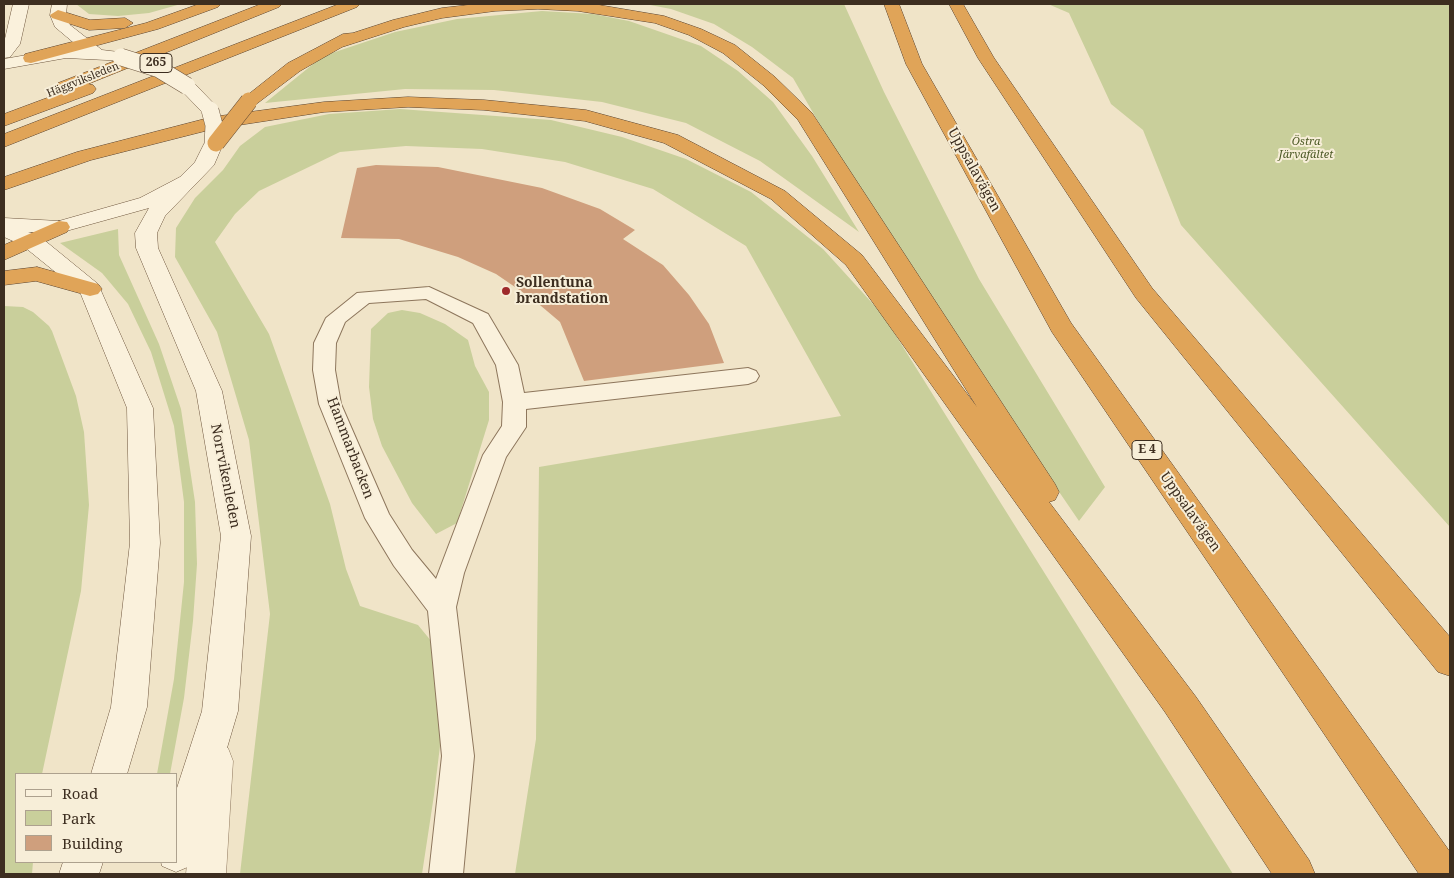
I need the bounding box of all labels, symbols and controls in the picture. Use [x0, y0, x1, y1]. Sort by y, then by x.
road number: 265 [140, 54, 172, 72]
street label: Häggviksleden [45, 59, 121, 101]
street label: Uppsalavägen [944, 125, 1004, 215]
park label: Östra Järvafältet [1279, 135, 1333, 161]
place label: Sollentuna brandstation [516, 275, 608, 308]
marker: Sollentuna brandstation [500, 285, 512, 297]
street label: Hammarbacken [323, 395, 377, 501]
street label: Norrvikenleden [207, 422, 243, 530]
road number: E 4 [1132, 440, 1162, 460]
street label: Uppsalavägen [1156, 469, 1224, 555]
legend [15, 773, 178, 863]
text: Road [62, 783, 98, 803]
text: Park [62, 808, 95, 828]
text: Building [62, 833, 123, 853]

